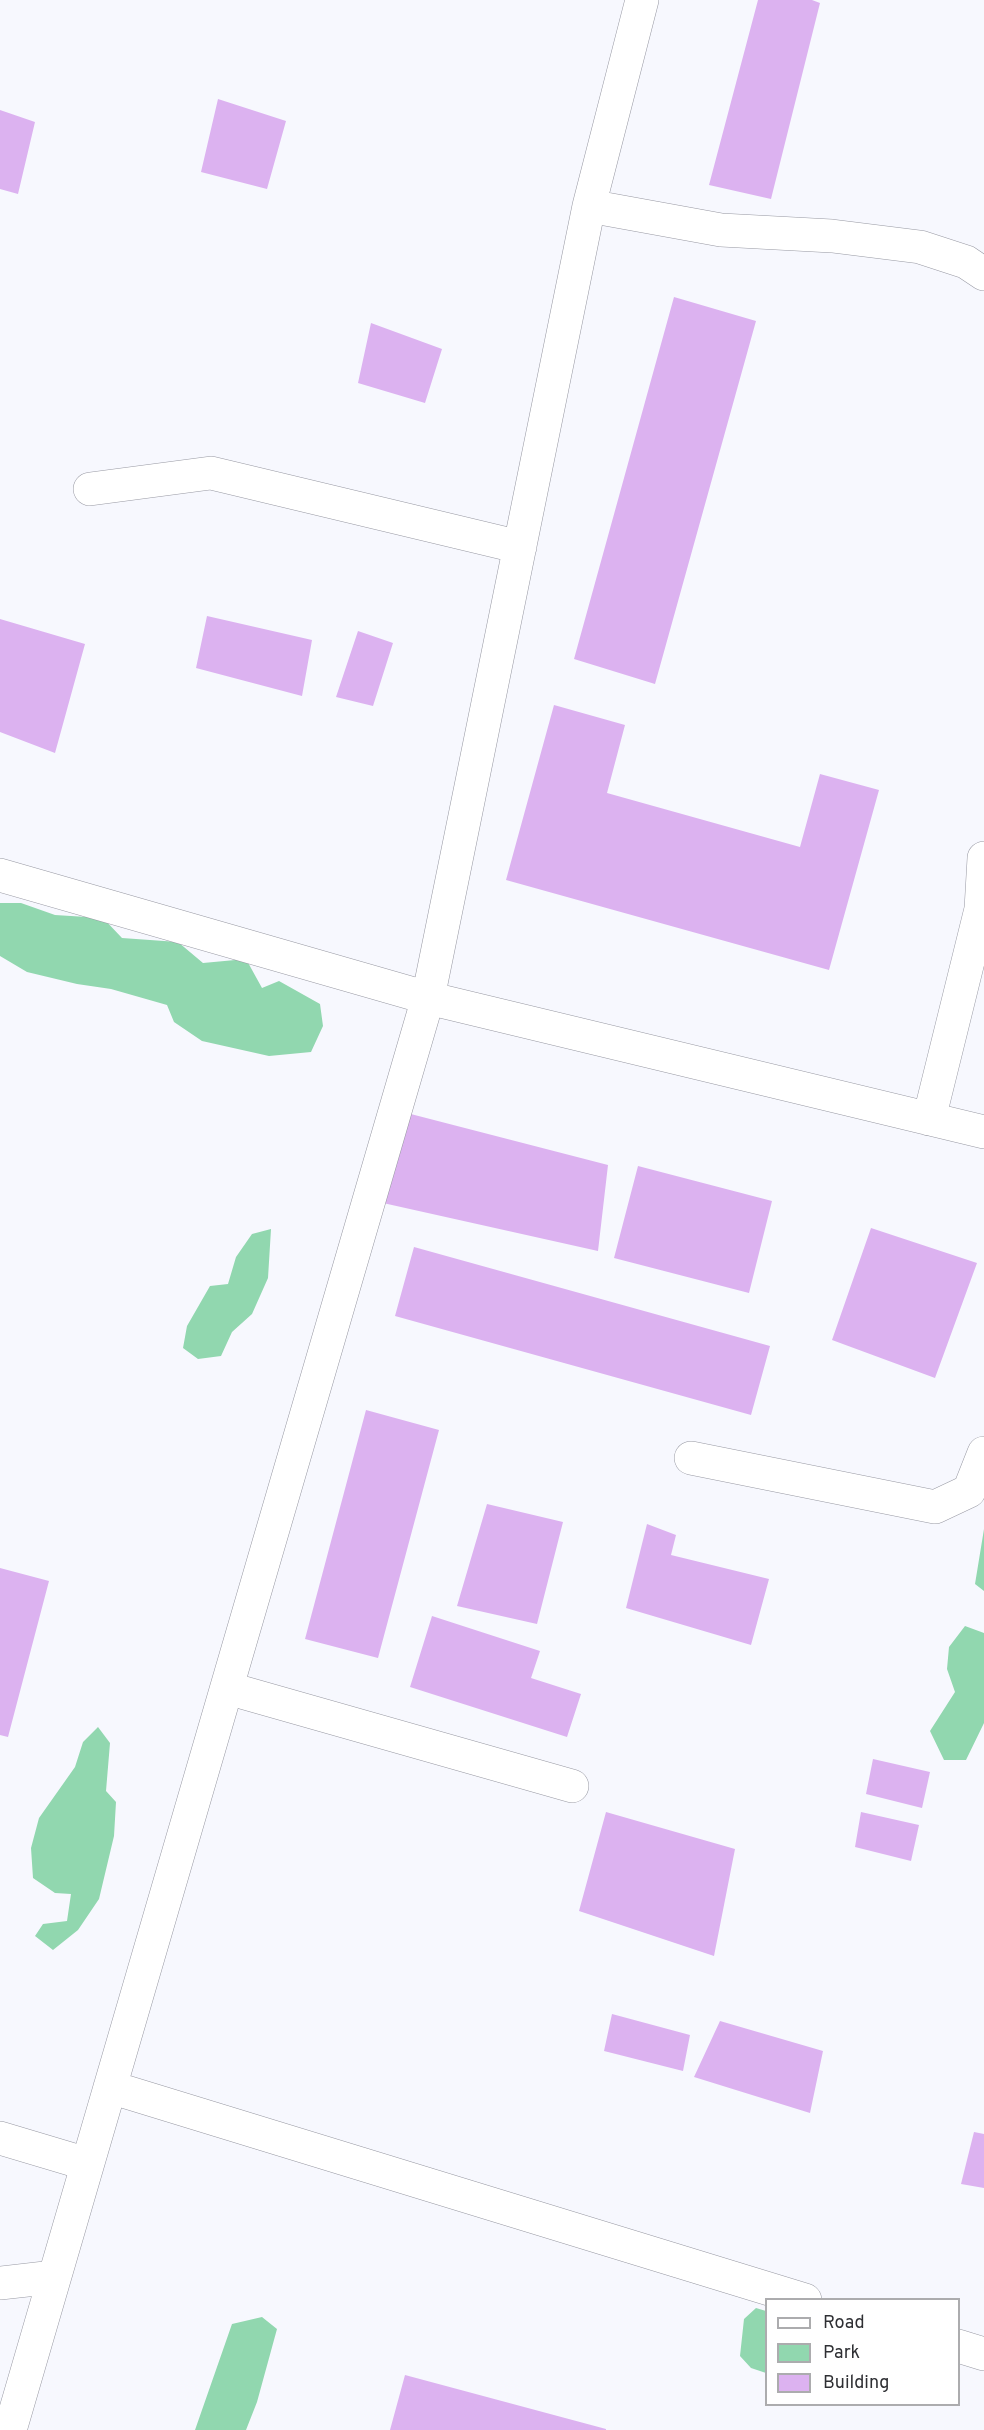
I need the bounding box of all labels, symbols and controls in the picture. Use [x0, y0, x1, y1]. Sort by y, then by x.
legend [765, 2298, 960, 2406]
text: Road [823, 2312, 865, 2335]
text: Park [823, 2342, 860, 2365]
text: Building [823, 2372, 889, 2395]

